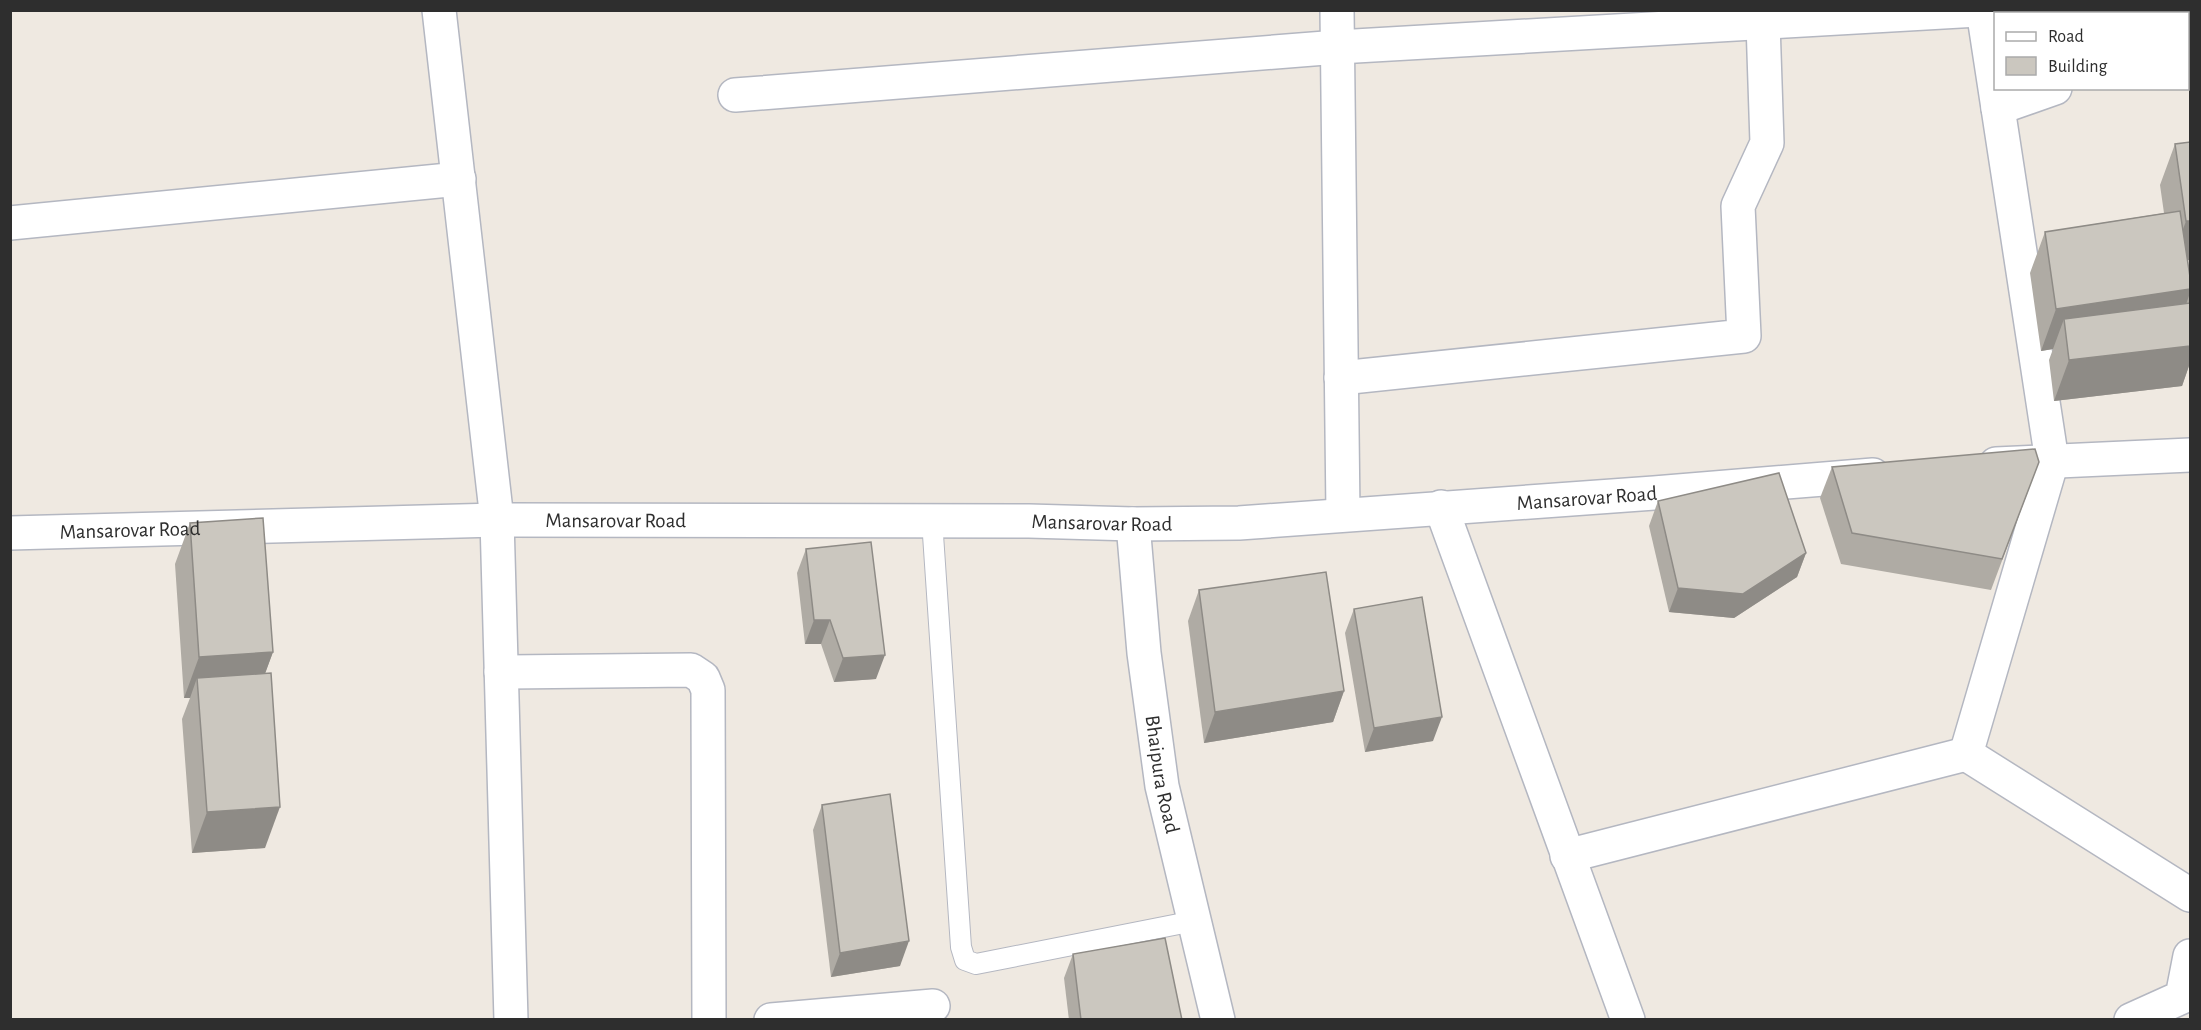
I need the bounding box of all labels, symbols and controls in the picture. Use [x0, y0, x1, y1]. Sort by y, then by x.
legend [1994, 12, 2189, 90]
text: Road [2048, 28, 2084, 46]
text: Building [2048, 58, 2108, 76]
street label: Mansarovar Road [1516, 482, 1658, 513]
street label: Mansarovar Road [545, 510, 686, 531]
street label: Mansarovar Road [1031, 511, 1172, 535]
street label: Mansarovar Road [59, 517, 201, 542]
street label: Bhaipura Road [1142, 714, 1183, 835]

